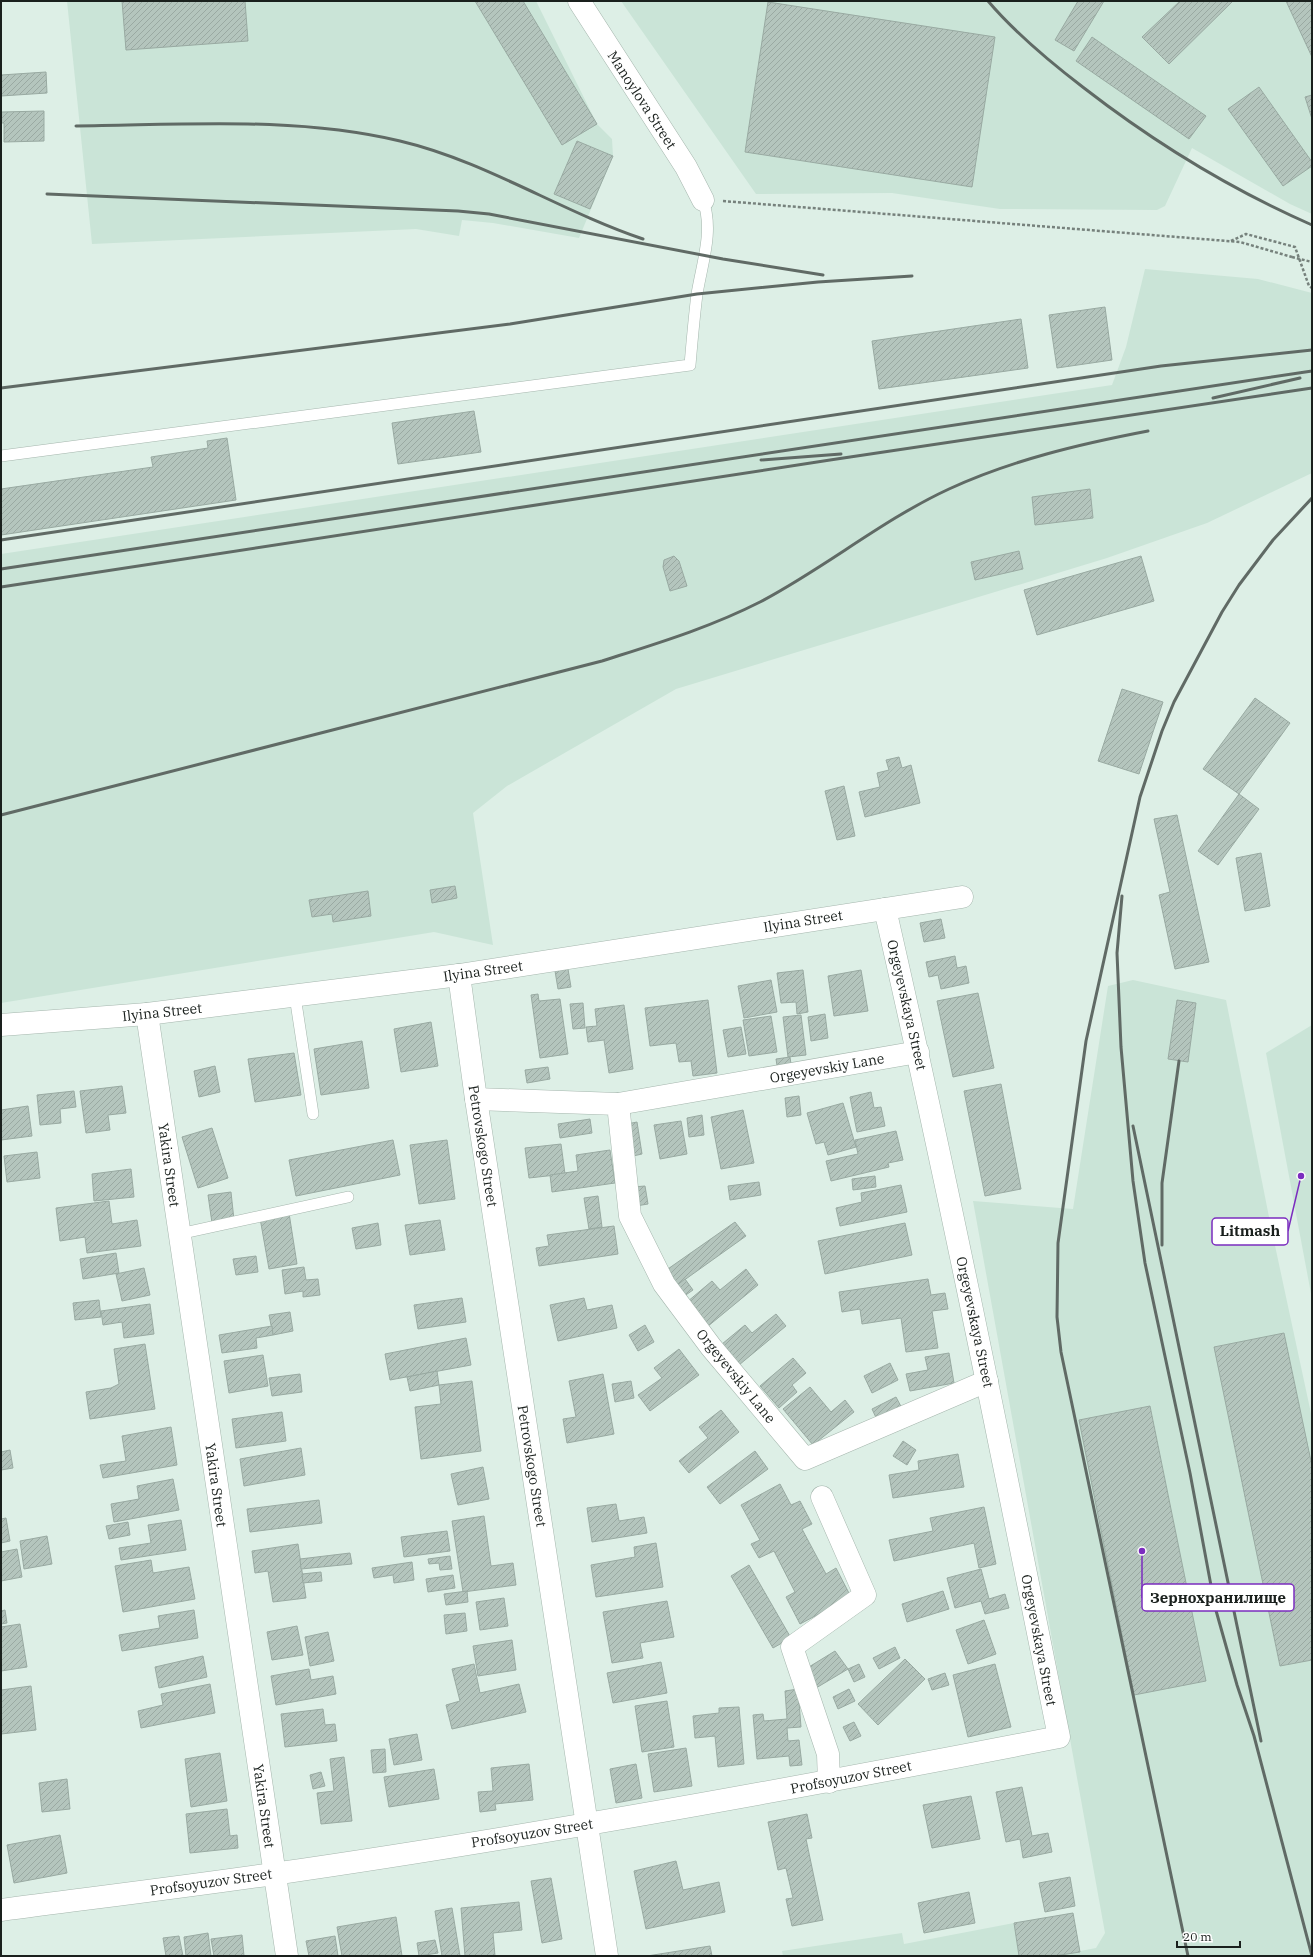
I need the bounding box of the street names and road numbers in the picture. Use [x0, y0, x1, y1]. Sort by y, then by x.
street label: Manoylova Street [604, 47, 681, 153]
street label: Ilyina Street [762, 906, 844, 936]
street label: Orgeyevskaya Street [883, 938, 931, 1072]
street label: Ilyina Street [442, 957, 524, 985]
street label: Ilyina Street [121, 999, 203, 1025]
street label: Orgeyevskiy Lane [768, 1049, 886, 1087]
street label: Petrovskogo Street [464, 1084, 502, 1208]
street label: Yakira Street [154, 1122, 184, 1208]
street label: Orgeyevskaya Street [952, 1255, 998, 1389]
street label: Orgeyevskiy Lane [692, 1325, 780, 1427]
street label: Petrovskogo Street [513, 1404, 551, 1528]
street label: Yakira Street [201, 1442, 231, 1528]
street label: Orgeyevskaya Street [1017, 1573, 1061, 1707]
street label: Profsoyuzov Street [789, 1756, 913, 1798]
street label: Yakira Street [249, 1763, 279, 1849]
street label: Profsoyuzov Street [470, 1814, 594, 1852]
street label: Profsoyuzov Street [149, 1865, 273, 1899]

